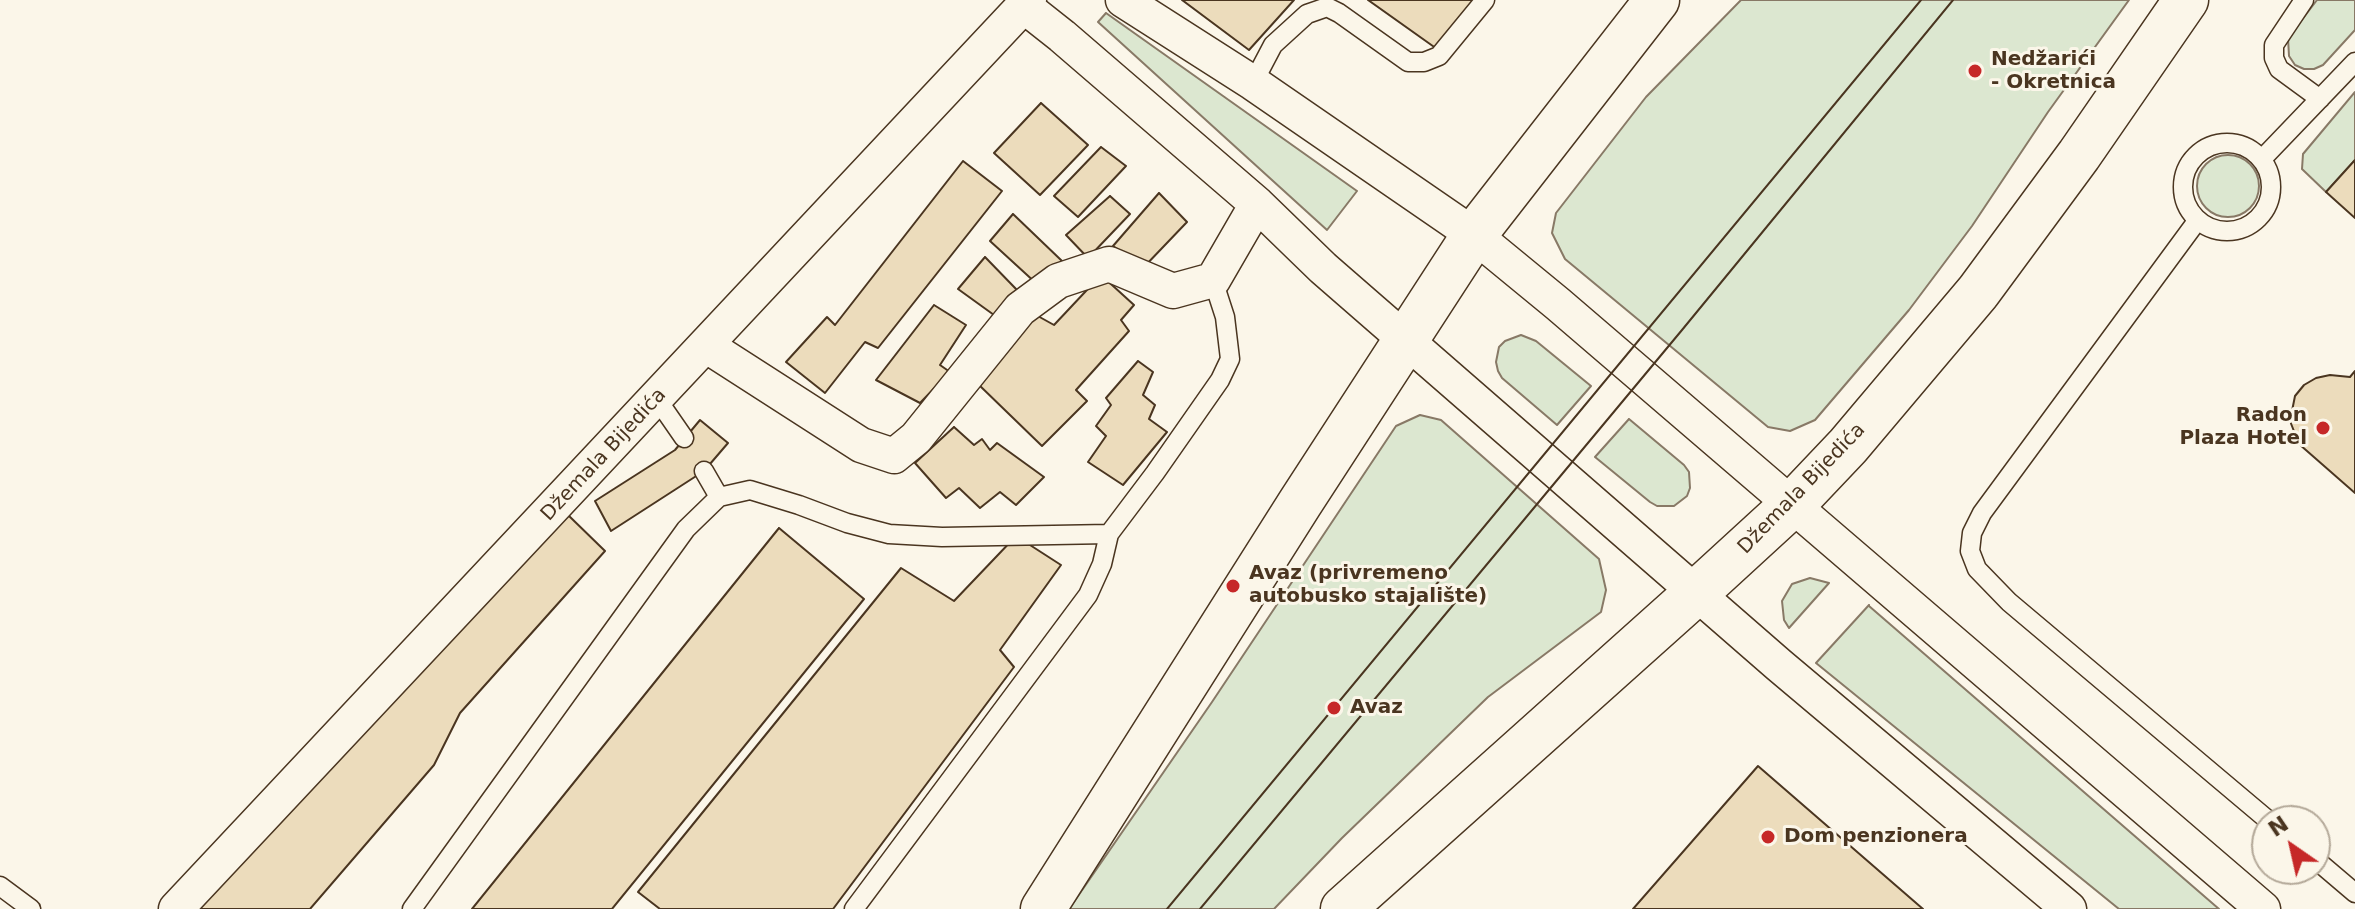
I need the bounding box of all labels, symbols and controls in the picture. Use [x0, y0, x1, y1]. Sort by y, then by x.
place label: Nedžarići - Okretnica [1991, 48, 2116, 95]
marker: Nedžarići - Okretnica [1966, 62, 1984, 80]
street label: Džemala Bijedića [536, 384, 672, 526]
place label: Radon Plaza Hotel [2179, 404, 2307, 451]
street label: Džemala Bijedića [1733, 419, 1871, 559]
marker: Radon Plaza Hotel [2314, 419, 2332, 437]
place label: Avaz (privremeno autobusko stajalište) [1249, 562, 1487, 609]
marker: Avaz (privremeno autobusko stajalište) [1224, 577, 1242, 595]
place label: Avaz [1350, 696, 1403, 720]
marker: Avaz [1325, 699, 1343, 717]
north arrow [2251, 805, 2331, 885]
text: N [2264, 811, 2293, 842]
place label: Dom penzionera [1784, 825, 1968, 849]
marker: Dom penzionera [1759, 828, 1777, 846]

